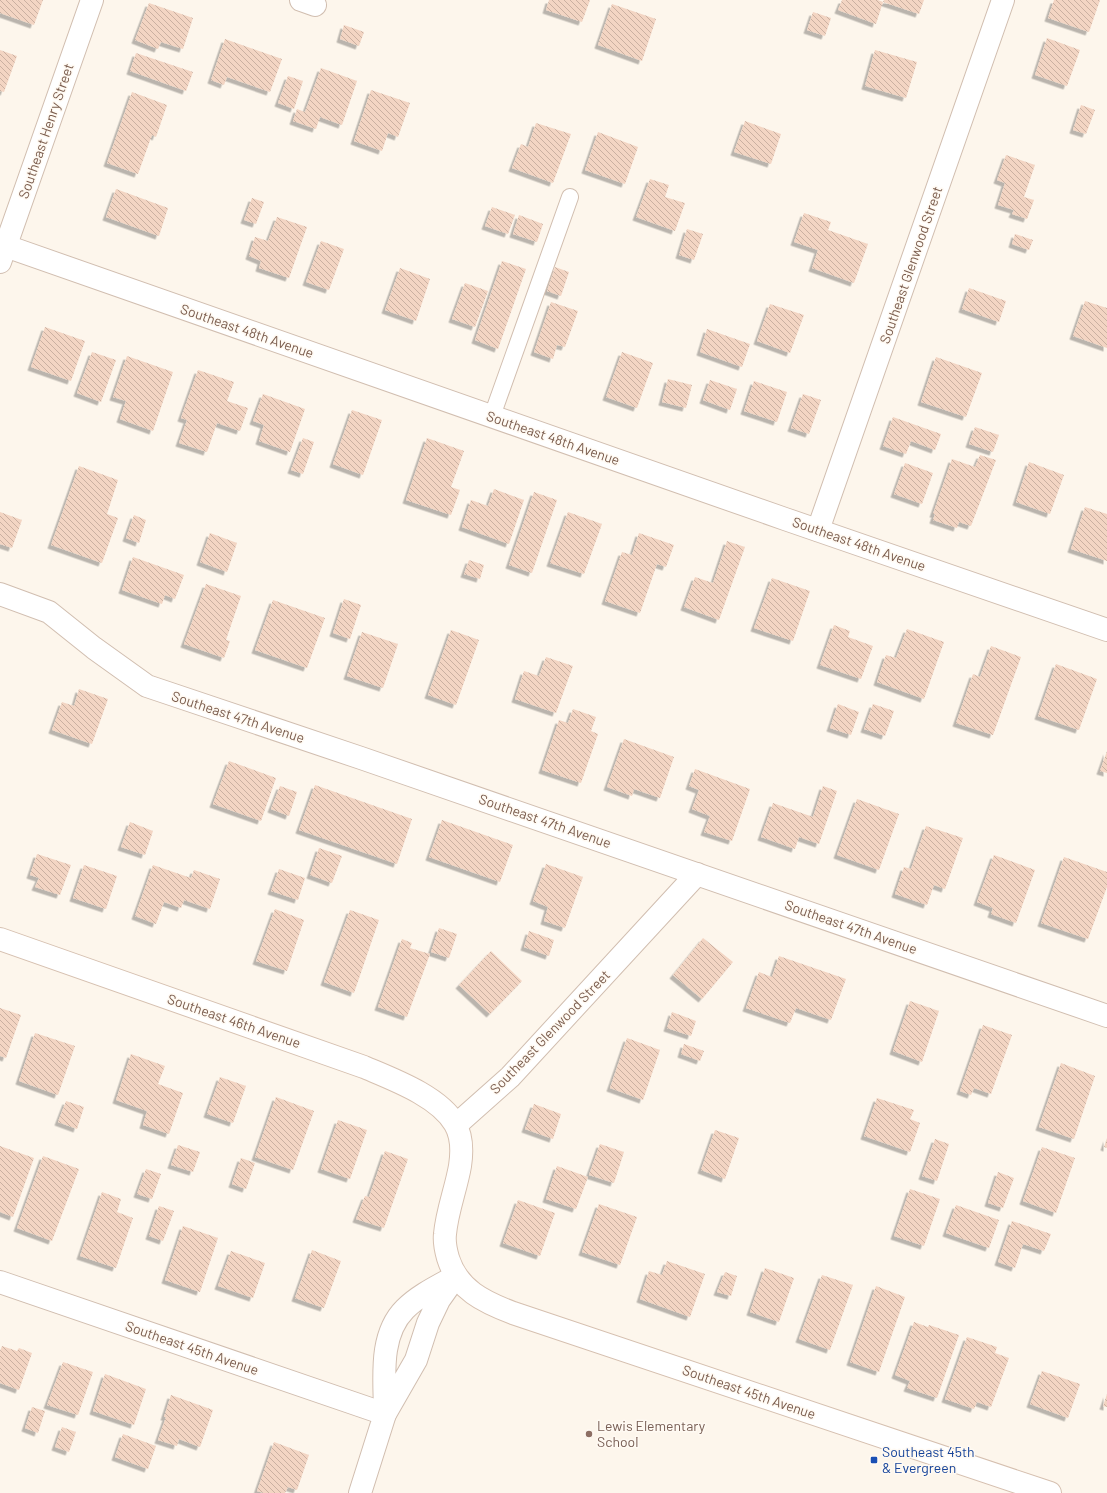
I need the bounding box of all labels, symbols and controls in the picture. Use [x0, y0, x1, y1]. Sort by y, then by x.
street label: Southeast Henry Street [14, 61, 77, 201]
street label: Southeast Glenwood Street [876, 184, 946, 346]
street label: Southeast 48th Avenue [178, 300, 316, 361]
street label: Southeast 48th Avenue [484, 407, 622, 468]
street label: Southeast 48th Avenue [790, 513, 928, 574]
street label: Southeast 47th Avenue [169, 687, 307, 746]
street label: Southeast 47th Avenue [477, 790, 614, 851]
street label: Southeast 47th Avenue [783, 896, 920, 957]
street label: Southeast Glenwood Street [486, 966, 613, 1097]
street label: Southeast 46th Avenue [165, 990, 303, 1051]
street label: Southeast 45th Avenue [123, 1317, 261, 1378]
street label: Southeast 45th Avenue [680, 1361, 818, 1422]
place label: Lewis Elementary School [597, 1417, 706, 1450]
marker: Lewis Elementary School [584, 1429, 594, 1439]
place label: Southeast 45th & Evergreen [882, 1443, 975, 1476]
marker: Southeast 45th & Evergreen [869, 1455, 879, 1465]

